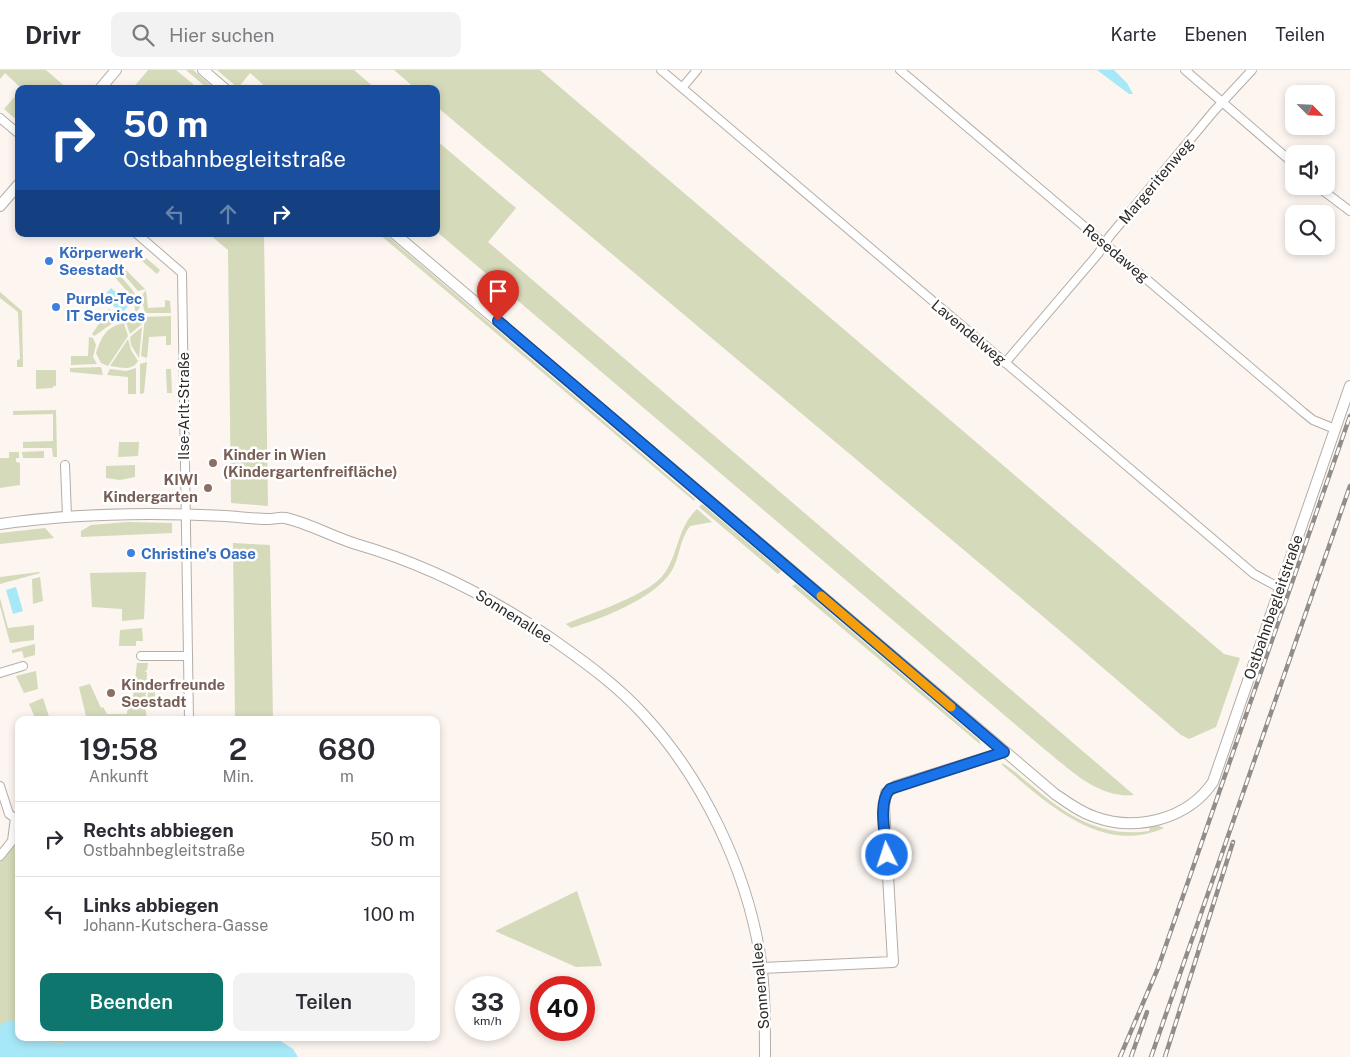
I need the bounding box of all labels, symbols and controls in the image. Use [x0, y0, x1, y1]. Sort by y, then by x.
search box [111, 12, 461, 57]
text: Drivr [25, 21, 81, 49]
icon: search [129, 21, 157, 49]
text: Hier suchen [169, 24, 275, 46]
text: Karte [1111, 24, 1156, 45]
text: Ebenen [1184, 24, 1247, 45]
text: Teilen [1275, 24, 1325, 45]
north arrow [1285, 85, 1335, 135]
map controls [1285, 85, 1335, 255]
text: 50 m [123, 104, 208, 145]
icon: right [40, 105, 105, 170]
street label: Margeritenweg [1115, 135, 1197, 227]
button: sound [1285, 145, 1335, 195]
text: Ostbahnbegleitstraße [123, 146, 346, 172]
icon: left [161, 200, 189, 228]
icon: ahead [214, 200, 242, 228]
icon: right [267, 200, 295, 228]
button: search [1285, 205, 1335, 255]
street label: Resedaweg [1080, 221, 1152, 285]
place label: Körperwerk Seestadt [59, 244, 144, 278]
marker: Körperwerk Seestadt [43, 255, 55, 267]
pin [477, 270, 519, 321]
icon: arrive [484, 277, 512, 305]
place label: Purple-Tec IT Services [66, 290, 145, 324]
street label: Lavendelweg [928, 296, 1010, 368]
marker: Purple-Tec IT Services [50, 301, 62, 313]
street label: Ilse-Arlt-Straße [175, 352, 192, 460]
place label: Kinder in Wien (Kindergartenfreifläche) [223, 446, 397, 480]
marker: Kinder in Wien (Kindergartenfreifläche) [207, 457, 219, 469]
place label: KIWI Kindergarten [103, 471, 198, 505]
marker: KIWI Kindergarten [202, 482, 214, 494]
street label: Ostbahnbegleitstraße [1240, 532, 1306, 682]
place label: Christine's Oase [141, 545, 256, 562]
marker: Christine's Oase [125, 547, 137, 559]
street label: Sonnenallee [473, 586, 555, 646]
place label: Kinderfreunde Seestadt [121, 676, 225, 710]
marker: Kinderfreunde Seestadt [105, 687, 117, 699]
text: 19:58 [79, 731, 158, 767]
text: 2 [229, 731, 247, 767]
text: 680 [318, 731, 376, 767]
text: Ankunft [89, 767, 149, 786]
text: Min. [223, 767, 254, 786]
text: m [340, 767, 354, 786]
text: Rechts abbiegen [83, 819, 234, 841]
icon: right [40, 825, 68, 853]
text: 50 m [370, 828, 415, 850]
position arrow [860, 828, 912, 880]
text: Ostbahnbegleitstraße [83, 841, 245, 860]
text: Links abbiegen [83, 894, 219, 916]
icon: left [40, 900, 68, 928]
text: 100 m [363, 903, 415, 925]
text: Johann-Kutschera-Gasse [83, 916, 268, 935]
street label: Sonnenallee [748, 942, 772, 1030]
button: Beenden [40, 973, 223, 1031]
button: Teilen [233, 973, 415, 1031]
speed limit sign: 40 [530, 976, 595, 1041]
text: 33 [471, 987, 504, 1017]
text: km/h [473, 1014, 502, 1028]

